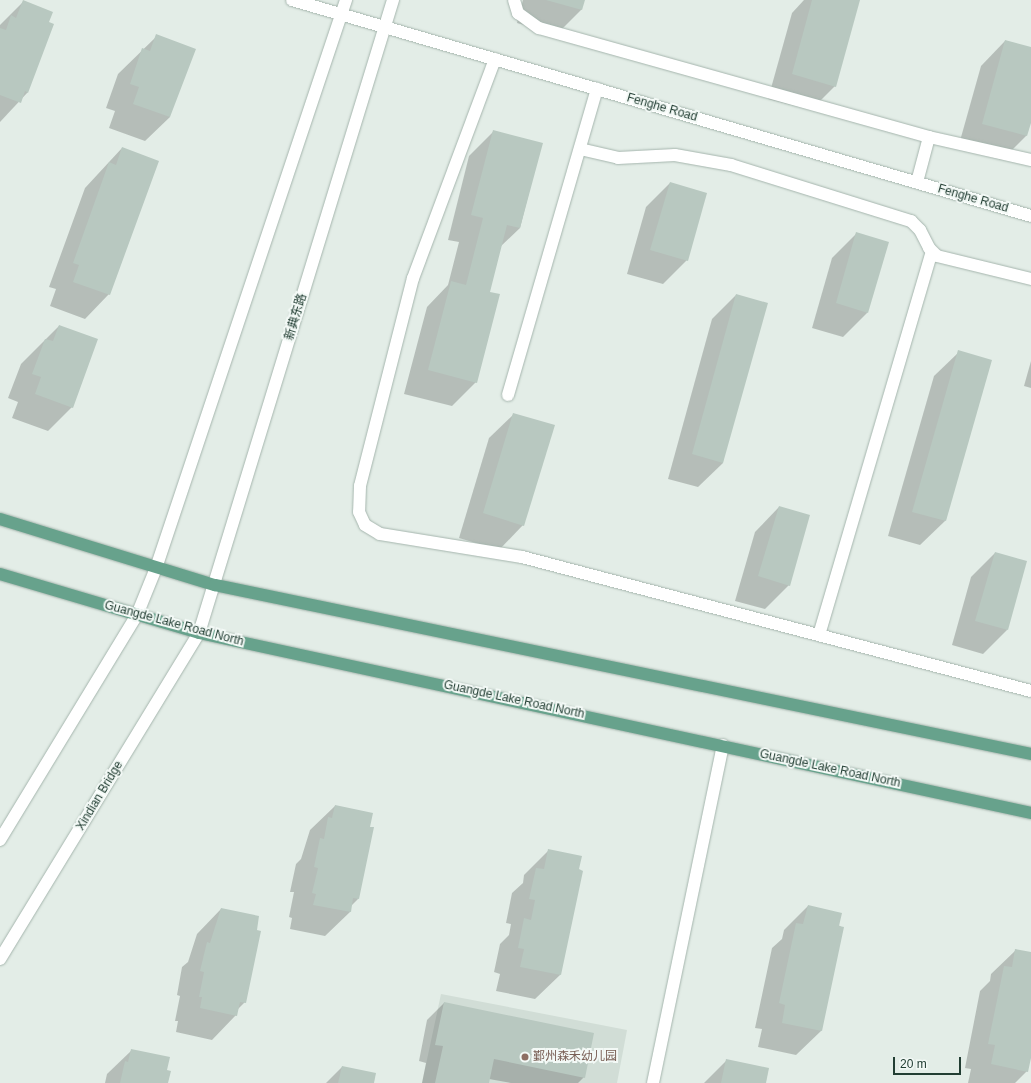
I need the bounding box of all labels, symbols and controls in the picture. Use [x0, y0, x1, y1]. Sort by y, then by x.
street label: Fenghe Road [625, 91, 699, 125]
street label: Fenghe Road [936, 182, 1010, 216]
street label: 新典东路 [282, 292, 310, 342]
street label: Guangde Lake Road North [103, 598, 245, 650]
street label: Guangde Lake Road North [442, 678, 586, 722]
street label: Guangde Lake Road North [758, 747, 902, 791]
street label: Xindian Bridge [74, 759, 126, 833]
scale bar [895, 1049, 963, 1075]
place label: 鄞州森禾幼儿园 [533, 1050, 617, 1064]
marker: 鄞州森禾幼儿园 [520, 1052, 530, 1062]
text: 20 m [900, 1057, 927, 1071]

